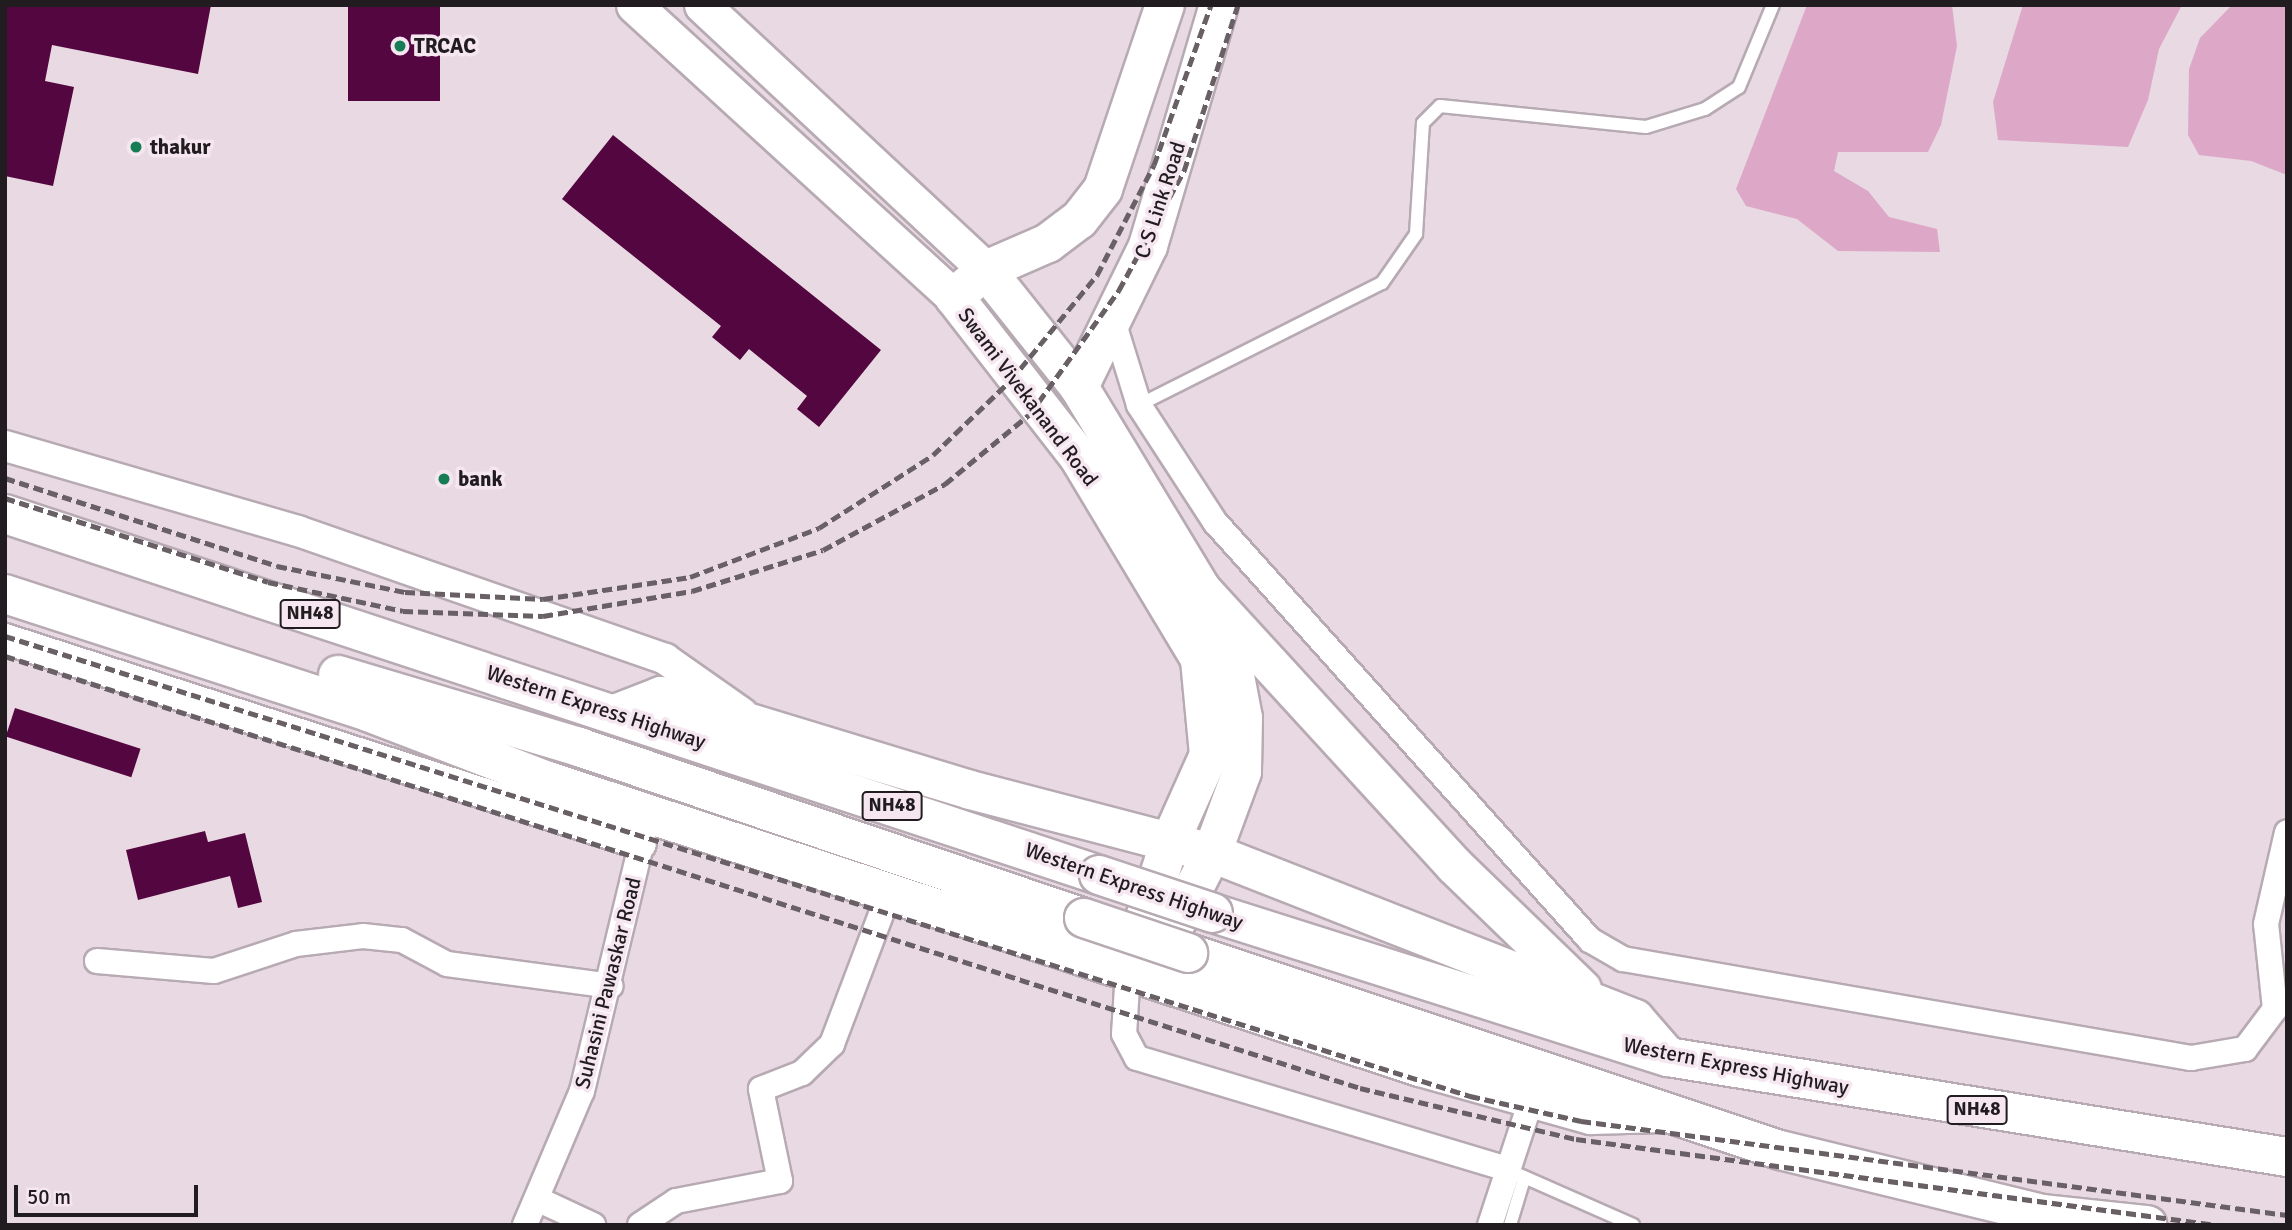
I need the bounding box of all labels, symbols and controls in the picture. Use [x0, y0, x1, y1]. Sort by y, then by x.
place label: TRCAC [414, 33, 476, 59]
marker: TRCAC [392, 38, 408, 54]
place label: thakur [150, 134, 211, 160]
street label: C S Link Road [1129, 138, 1191, 262]
marker: thakur [128, 139, 144, 155]
street label: Swami Vivekanand Road [953, 303, 1103, 491]
place label: bank [458, 466, 502, 492]
marker: bank [436, 471, 452, 487]
road number: NH48 [278, 598, 342, 629]
street label: Western Express Highway [483, 660, 709, 754]
road number: NH48 [860, 790, 924, 821]
street label: Western Express Highway [1022, 837, 1246, 935]
street label: Suhasini Pawaskar Road [570, 875, 646, 1091]
street label: Western Express Highway [1621, 1032, 1851, 1100]
road number: NH48 [1946, 1094, 2008, 1126]
scale bar [18, 1170, 201, 1214]
text: 50 m [27, 1184, 71, 1210]

